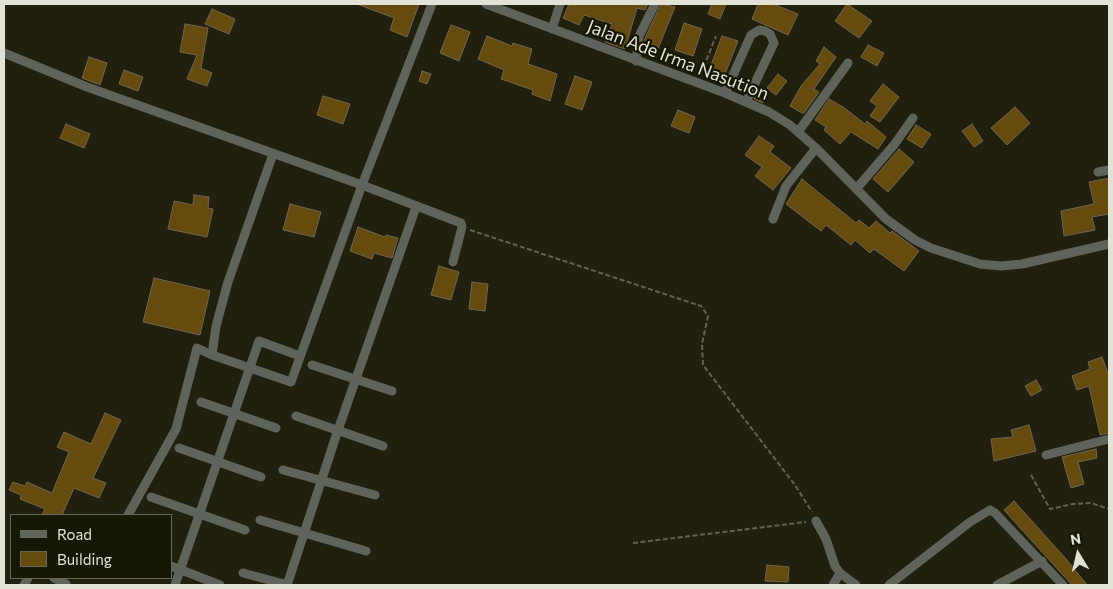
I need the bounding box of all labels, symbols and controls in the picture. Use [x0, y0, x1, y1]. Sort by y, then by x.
street label: Jalan Ade Irma Nasution [584, 15, 772, 105]
legend [10, 514, 172, 579]
text: Road [57, 525, 92, 543]
north arrow [1053, 529, 1103, 579]
text: N [1069, 529, 1082, 548]
text: Building [57, 550, 112, 568]

